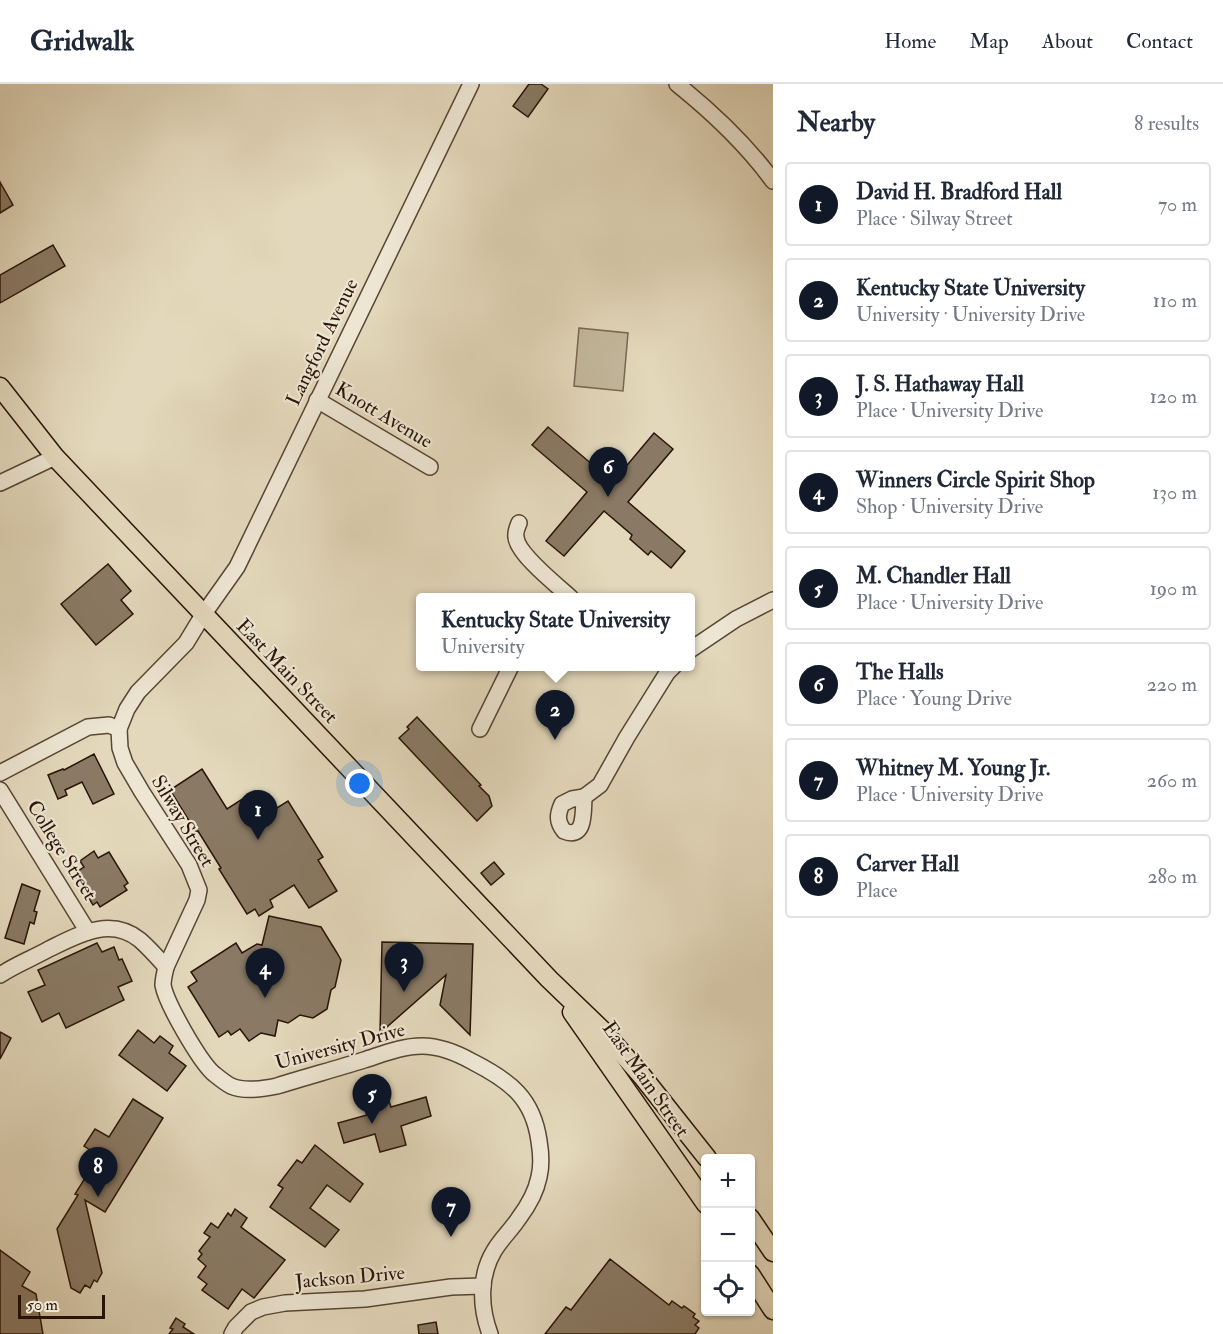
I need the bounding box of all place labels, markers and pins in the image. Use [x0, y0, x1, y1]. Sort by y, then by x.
pin: 6 [588, 448, 628, 497]
pin: 2 [536, 690, 574, 740]
pin: 1 [238, 790, 278, 840]
pin: 3 [384, 942, 424, 992]
pin: 4 [246, 948, 284, 998]
pin: 5 [352, 1074, 392, 1124]
pin: 8 [78, 1148, 118, 1197]
pin: 7 [432, 1188, 470, 1237]

